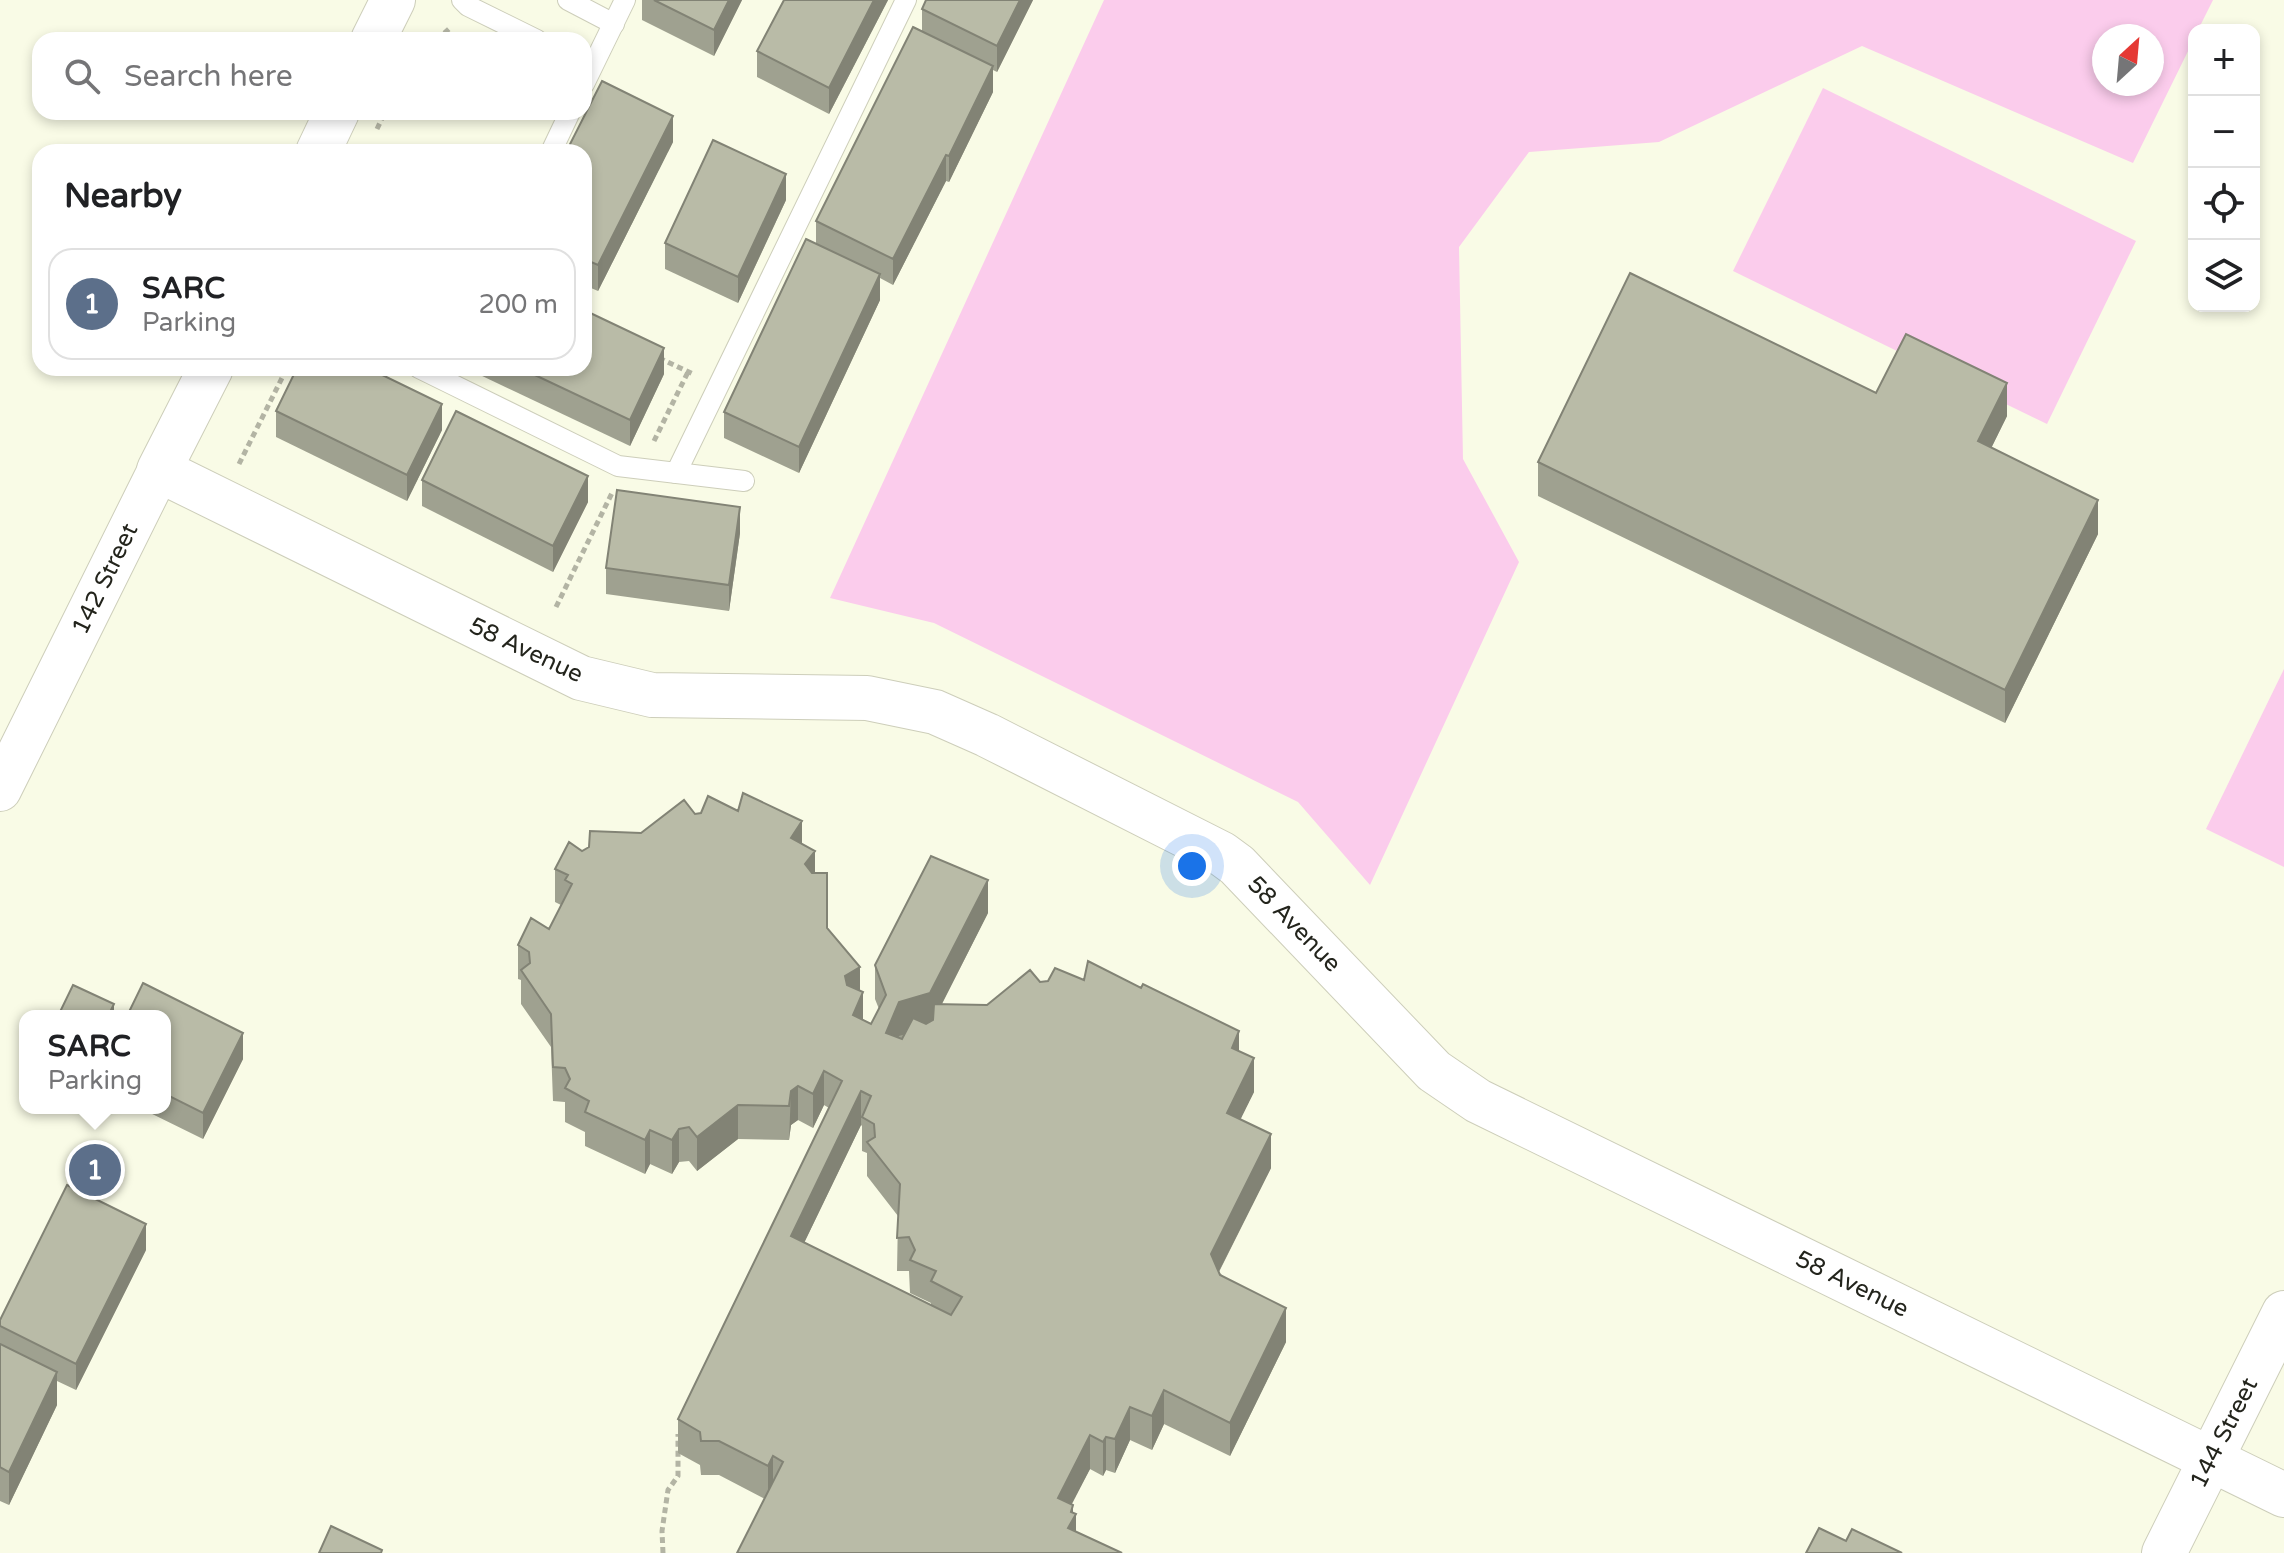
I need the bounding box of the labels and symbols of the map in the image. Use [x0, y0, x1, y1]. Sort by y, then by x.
north arrow [2092, 24, 2164, 96]
street label: 142 Street [66, 519, 144, 639]
street label: 58 Avenue [464, 611, 588, 689]
your location [1172, 846, 1212, 886]
street label: 58 Avenue [1241, 870, 1347, 978]
pin: 1 [69, 1140, 121, 1200]
street label: 58 Avenue [1791, 1244, 1913, 1324]
street label: 144 Street [2184, 1373, 2264, 1493]

